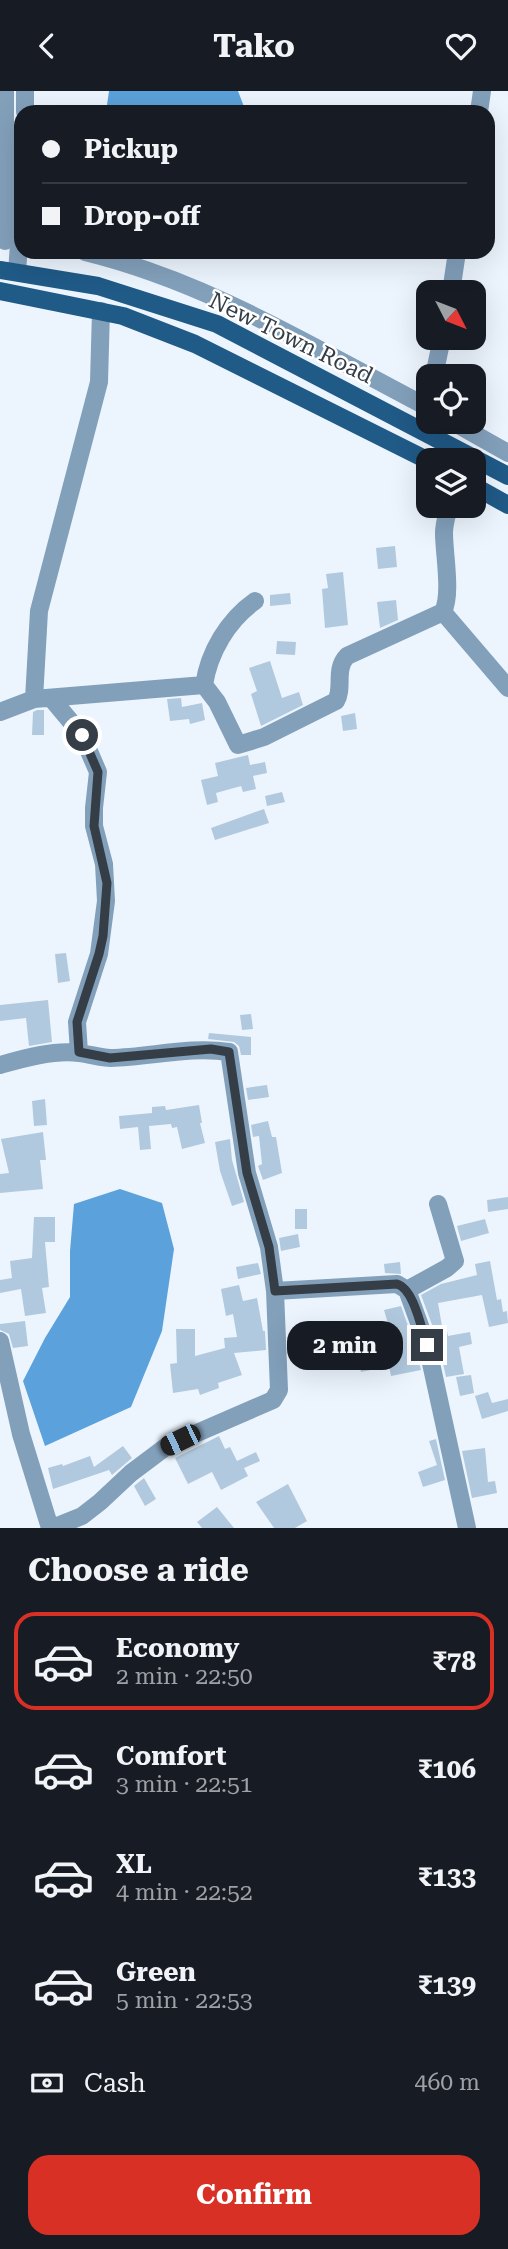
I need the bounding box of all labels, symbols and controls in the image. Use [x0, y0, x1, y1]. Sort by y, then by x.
icon: back [28, 27, 66, 65]
text: Tako [213, 27, 295, 65]
icon: heart [442, 27, 480, 65]
text: Pickup [84, 134, 178, 164]
text: Drop-off [84, 201, 200, 231]
north arrow [416, 280, 486, 350]
map controls [416, 280, 486, 518]
street label: New Town Road [205, 287, 378, 390]
button: locate [416, 364, 486, 434]
button: layers [416, 448, 486, 518]
route start [66, 719, 98, 751]
callout: 2 min [287, 1321, 402, 1369]
route end [411, 1329, 443, 1361]
text: 2 min [313, 1332, 377, 1359]
car [157, 1421, 204, 1459]
text: Choose a ride [28, 1551, 249, 1589]
icon: car [32, 1630, 95, 1693]
text: Economy [116, 1633, 239, 1663]
text: ₹78 [432, 1646, 476, 1676]
text: 2 min · 22:50 [116, 1663, 253, 1690]
icon: car [32, 1738, 95, 1801]
text: Comfort [116, 1741, 226, 1771]
text: ₹106 [418, 1754, 476, 1784]
text: 3 min · 22:51 [116, 1771, 253, 1798]
icon: car [32, 1846, 95, 1909]
text: XL [116, 1849, 152, 1879]
text: ₹133 [418, 1862, 476, 1892]
text: 4 min · 22:52 [116, 1879, 253, 1906]
icon: car [32, 1954, 95, 2017]
text: Green [116, 1957, 196, 1987]
text: ₹139 [418, 1970, 476, 2000]
text: 5 min · 22:53 [116, 1987, 253, 2014]
icon: cash [28, 2064, 66, 2102]
text: Cash [84, 2068, 146, 2098]
text: 460 m [415, 2069, 480, 2096]
button: Confirm [28, 2155, 480, 2235]

